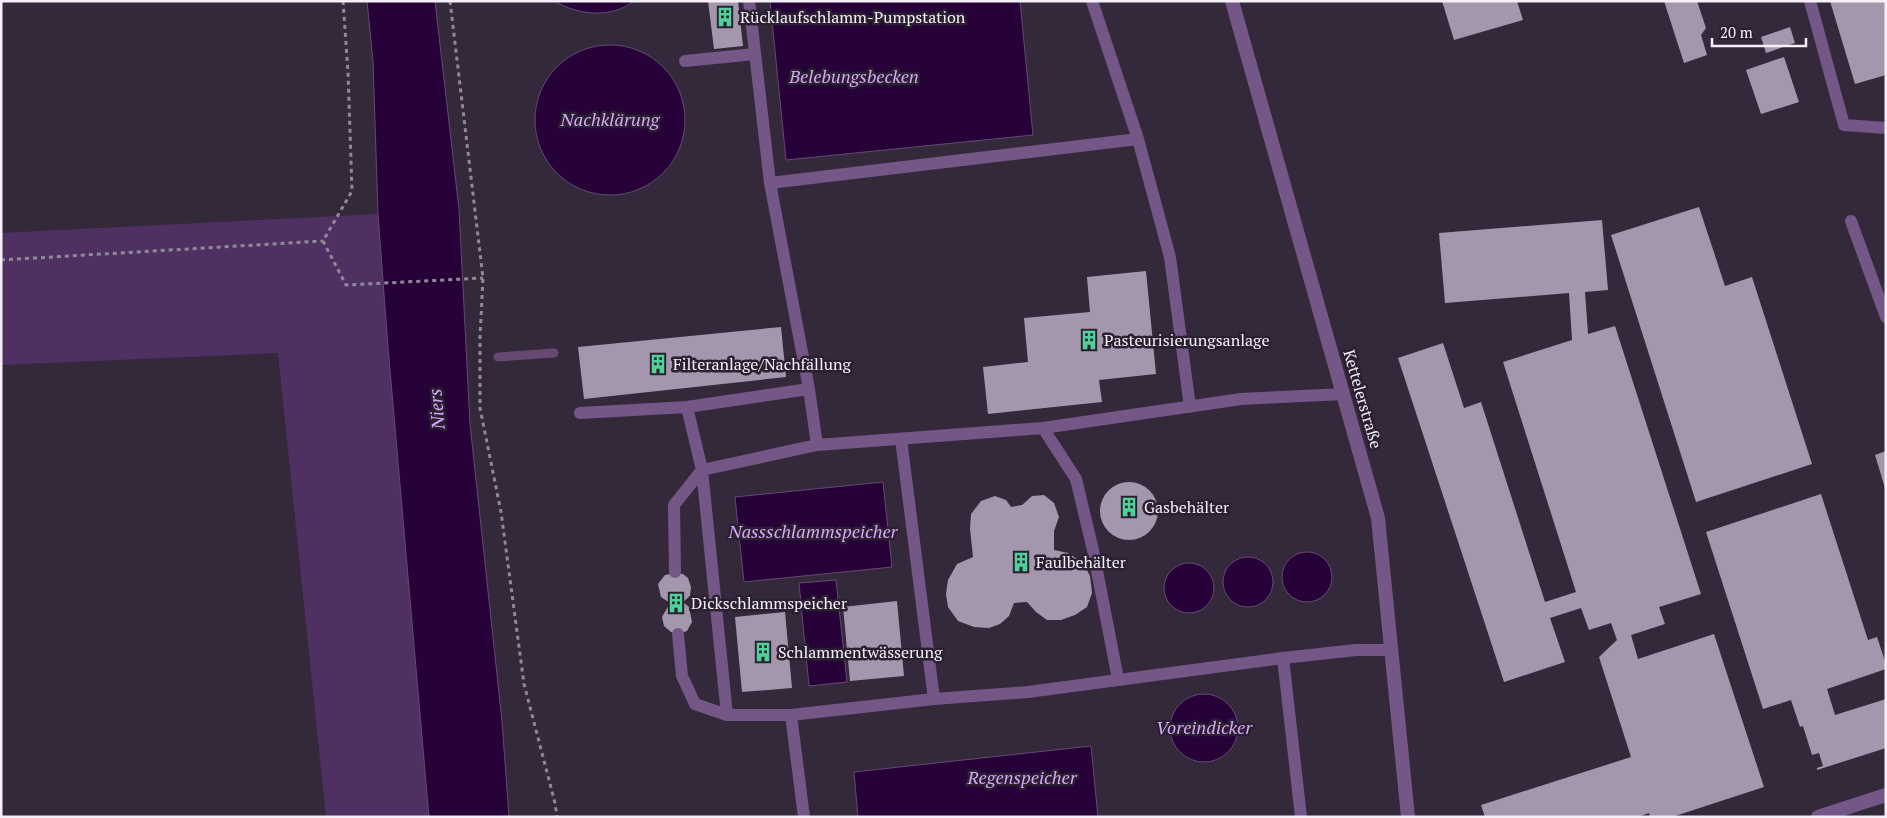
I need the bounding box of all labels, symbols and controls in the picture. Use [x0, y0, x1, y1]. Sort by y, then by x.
building icon: Rücklaufschlamm-Pumpstation [714, 6, 736, 28]
place label: Rücklaufschlamm-Pumpstation [740, 6, 966, 28]
scale bar [1712, 15, 1806, 47]
text: 20 m [1720, 22, 1753, 42]
water label: Belebungsbecken [788, 64, 919, 88]
water label: Nachklärung [560, 107, 661, 131]
building icon: Pasteurisierungsanlage [1078, 329, 1100, 351]
place label: Pasteurisierungsanlage [1104, 329, 1270, 351]
street label: Kettelerstraße [1338, 347, 1388, 451]
building icon: Filteranlage/Nachfällung [647, 353, 669, 375]
place label: Filteranlage/Nachfällung [673, 353, 851, 375]
water label: Niers [422, 388, 450, 431]
building icon: Gasbehälter [1118, 496, 1140, 518]
place label: Gasbehälter [1144, 496, 1230, 518]
water label: Nassschlammspeicher [727, 519, 899, 543]
building icon: Faulbehälter [1010, 551, 1032, 573]
place label: Faulbehälter [1036, 551, 1127, 573]
building icon: Dickschlammspeicher [665, 592, 687, 614]
place label: Dickschlammspeicher [691, 592, 848, 614]
building icon: Schlammentwässerung [752, 641, 774, 663]
place label: Schlammentwässerung [778, 641, 943, 663]
water label: Voreindicker [1156, 715, 1253, 739]
water label: Regenspeicher [966, 765, 1078, 789]

